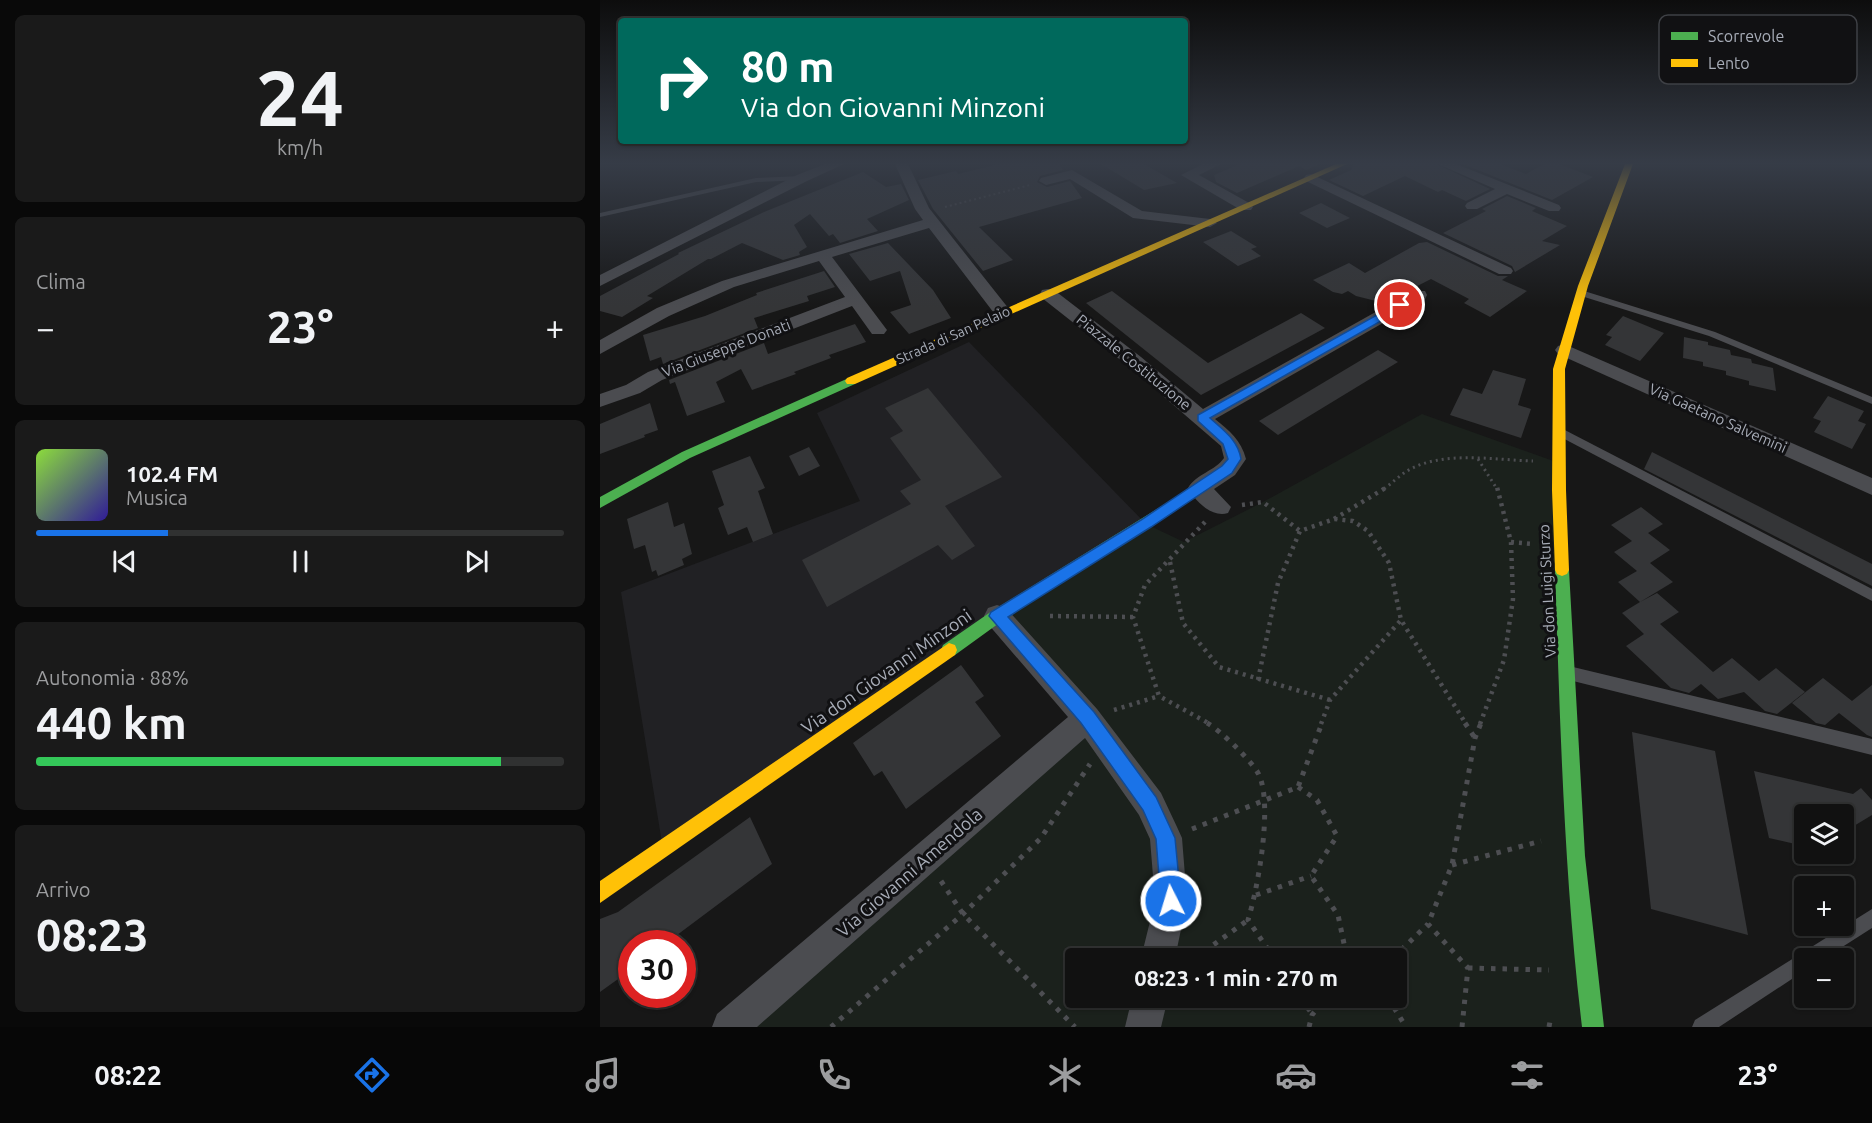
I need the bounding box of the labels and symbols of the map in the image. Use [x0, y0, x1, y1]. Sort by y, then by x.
legend [1659, 15, 1857, 84]
text: Scorrevole [1708, 27, 1784, 45]
text: Lento [1708, 54, 1750, 72]
pin [1374, 279, 1425, 330]
street label: Strada di San Pelaio [894, 303, 1012, 367]
street label: Piazzale Costituzione [1073, 311, 1195, 413]
street label: Via Giuseppe Donati [659, 316, 793, 380]
street label: Via Gaetano Salvemini [1647, 380, 1789, 456]
street label: Via don Luigi Sturzo [1535, 524, 1559, 658]
street label: Via don Giovanni Minzoni [797, 605, 975, 737]
street label: Via Giovanni Amendola [832, 803, 986, 941]
position arrow [1139, 869, 1203, 933]
speed limit sign: 30 [618, 930, 696, 1008]

